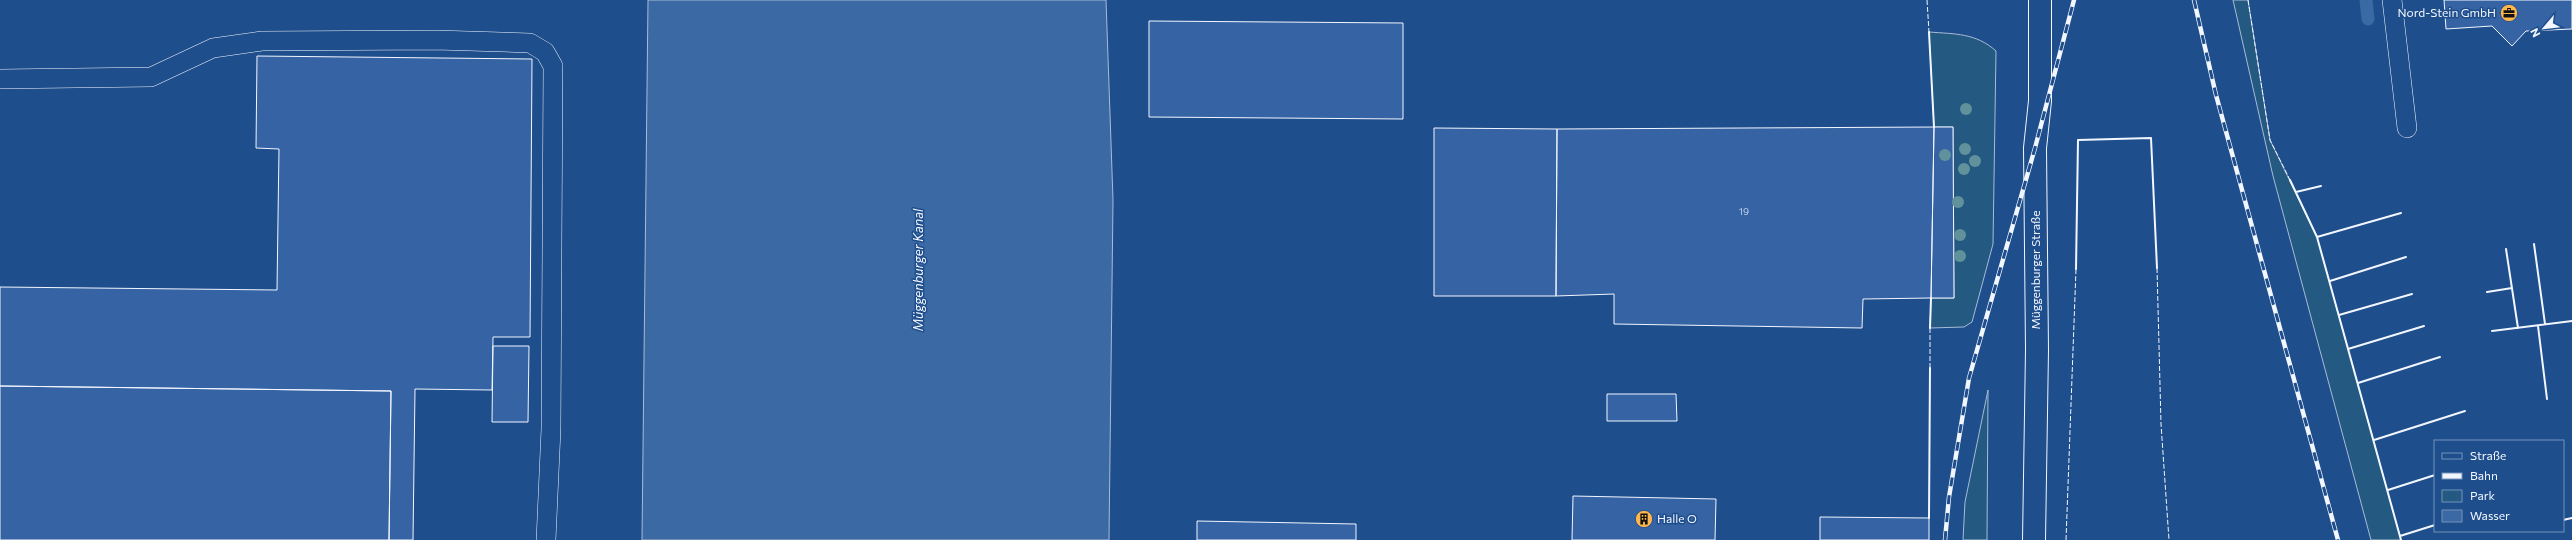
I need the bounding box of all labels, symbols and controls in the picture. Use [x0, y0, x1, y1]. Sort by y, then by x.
office icon: Nord-Stein GmbH [2499, 3, 2519, 23]
place label: Nord-Stein GmbH [2397, 5, 2496, 19]
north arrow [2524, 8, 2564, 48]
text: N [2527, 26, 2542, 40]
house number: 19 [1739, 205, 1749, 217]
water label: Müggenburger Kanal [910, 208, 926, 331]
street label: Müggenburger Straße [2028, 210, 2042, 330]
legend [2434, 440, 2564, 532]
text: Straße [2470, 448, 2506, 462]
text: Bahn [2470, 468, 2498, 482]
text: Park [2470, 488, 2496, 502]
text: Wasser [2470, 508, 2510, 522]
building icon: Halle O [1634, 509, 1654, 529]
place label: Halle O [1657, 511, 1697, 525]

